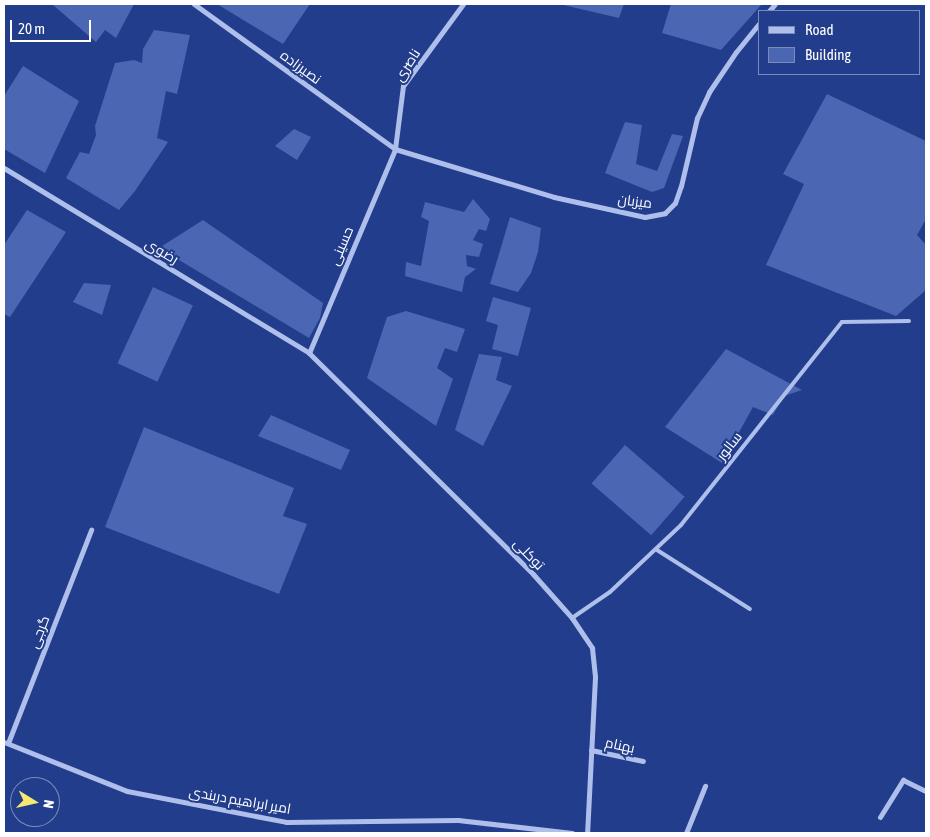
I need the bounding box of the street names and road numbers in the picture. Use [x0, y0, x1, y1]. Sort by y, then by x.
street label: ناصری [390, 45, 424, 85]
street label: نصیرزاده [277, 47, 325, 87]
street label: میزبان [617, 191, 653, 211]
street label: حسینی [325, 224, 357, 268]
street label: رضوى [142, 235, 182, 267]
street label: سالور [713, 428, 745, 464]
street label: توکلی [510, 535, 548, 573]
street label: گرجی [25, 613, 53, 651]
street label: بهنام [604, 734, 636, 756]
street label: امیر ابراهیم دربندی [188, 783, 292, 817]

